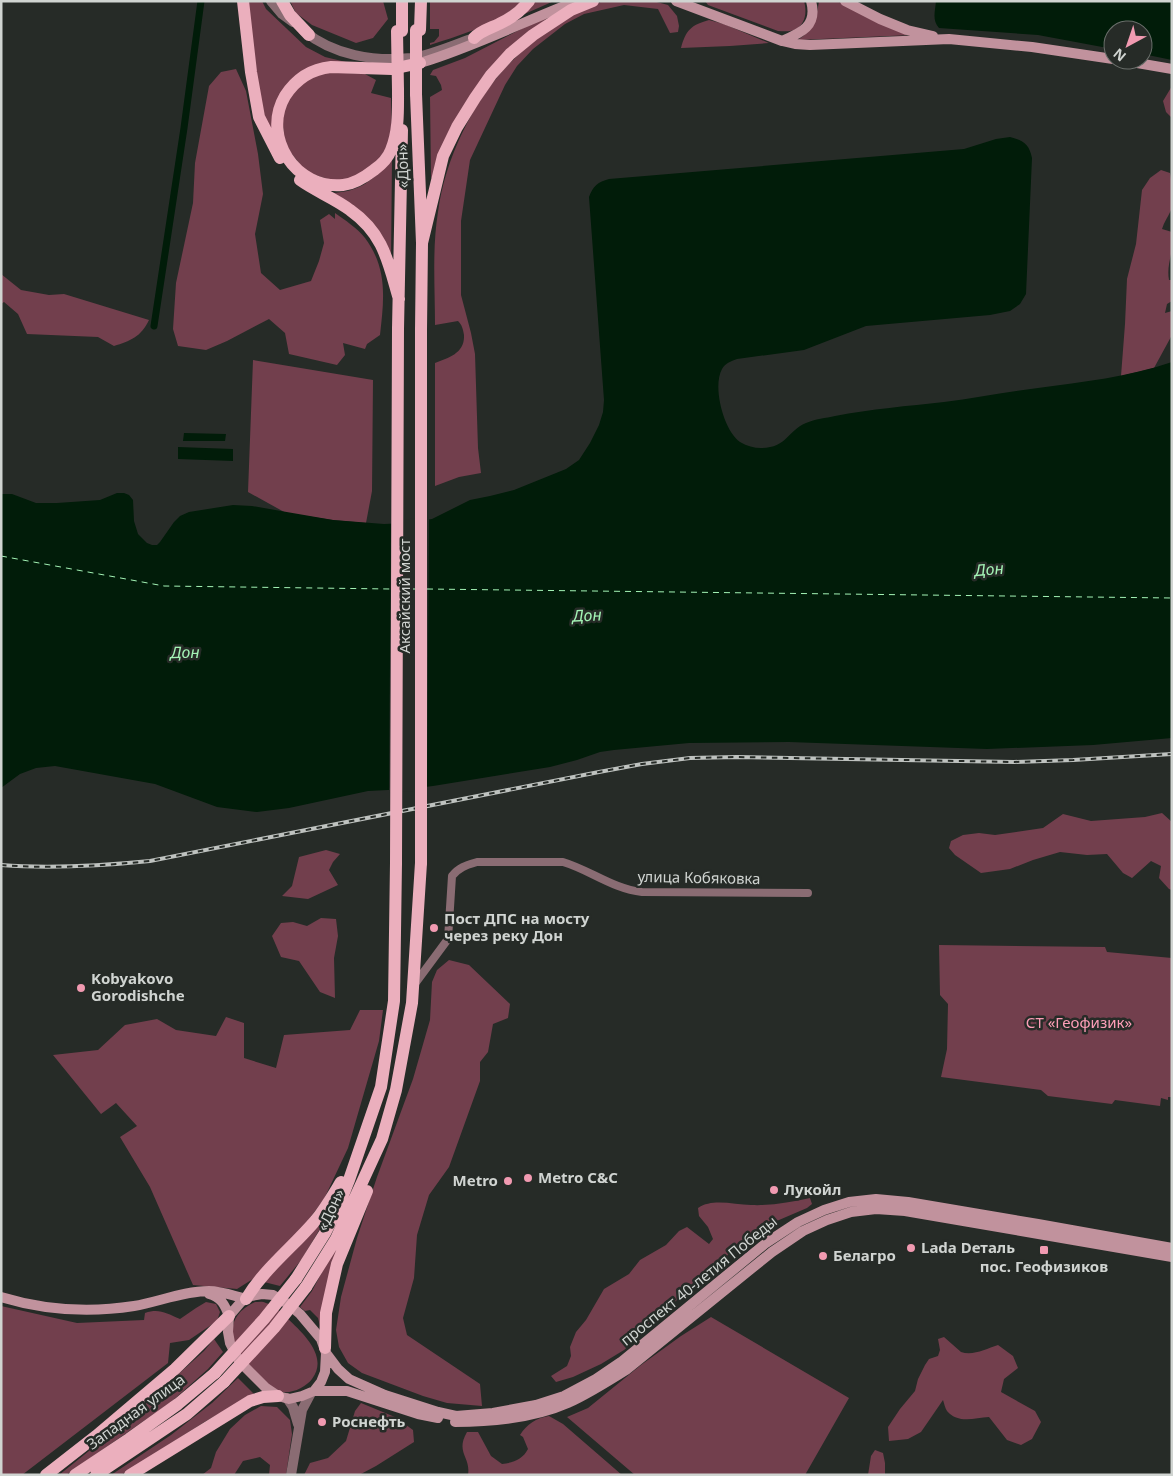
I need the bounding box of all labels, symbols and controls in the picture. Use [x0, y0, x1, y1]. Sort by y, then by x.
north arrow [1103, 20, 1153, 70]
text: N [1109, 44, 1130, 66]
street label: «Дон» [391, 143, 413, 189]
street label: Аксайский мост [394, 538, 414, 653]
water label: Дон [972, 557, 1004, 581]
water label: Дон [570, 603, 602, 627]
water label: Дон [168, 641, 200, 663]
street label: улица Кобяковка [637, 866, 761, 888]
place label: Пост ДПС на мосту через реку Дон [444, 908, 590, 945]
marker: Пост ДПС на мосту через реку Дон [428, 922, 440, 934]
place label: Kobyakovo Gorodishche [91, 968, 185, 1005]
marker: Kobyakovo Gorodishche [75, 982, 87, 994]
park label: СТ «Геофизик» [1026, 1012, 1133, 1032]
place label: Metro C&C [538, 1167, 618, 1187]
place label: Metro [453, 1170, 498, 1190]
marker: Metro C&C [522, 1172, 534, 1184]
marker: Metro [502, 1175, 514, 1187]
place label: Лукойл [784, 1179, 841, 1199]
marker: Лукойл [768, 1184, 780, 1196]
street label: «Дон» [312, 1185, 349, 1234]
street label: проспект 40-летия Победы [616, 1211, 781, 1350]
place label: Lada Dеталь [921, 1237, 1015, 1257]
marker: Lada Dеталь [905, 1242, 917, 1254]
marker: пос. Геофизиков [1038, 1244, 1050, 1256]
place label: Белагро [833, 1245, 896, 1265]
marker: Белагро [817, 1250, 829, 1262]
place label: пос. Геофизиков [980, 1256, 1108, 1276]
street label: Западная улица [83, 1369, 188, 1453]
place label: Роснефть [332, 1411, 406, 1431]
marker: Роснефть [316, 1416, 328, 1428]

